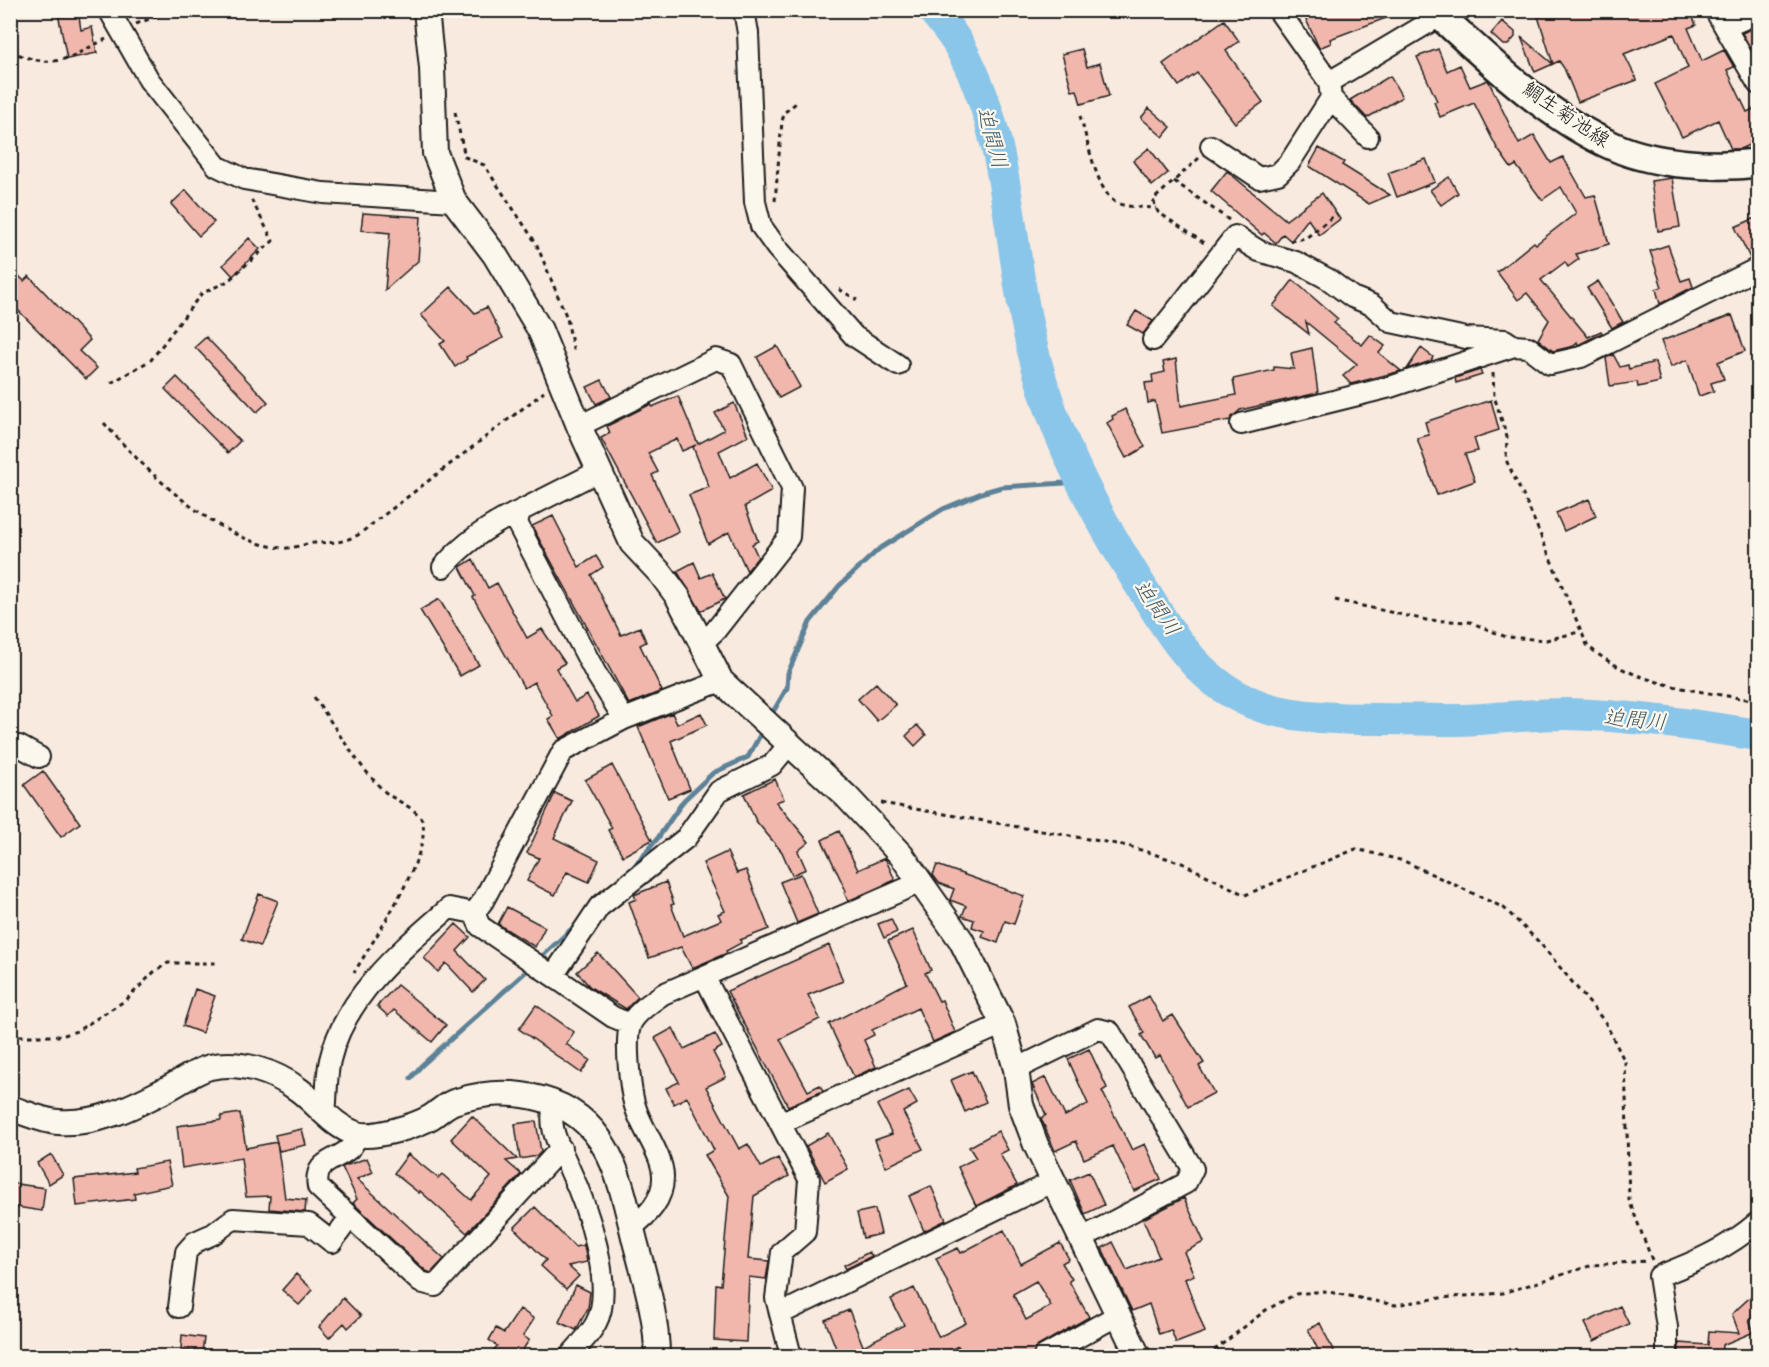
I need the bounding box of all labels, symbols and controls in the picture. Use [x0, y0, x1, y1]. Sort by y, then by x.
street label: 鯛生菊池線 [1517, 75, 1615, 155]
water label: 迫間川 [970, 104, 1014, 172]
water label: 迫間川 [1127, 574, 1187, 642]
water label: 迫間川 [1602, 703, 1668, 737]

